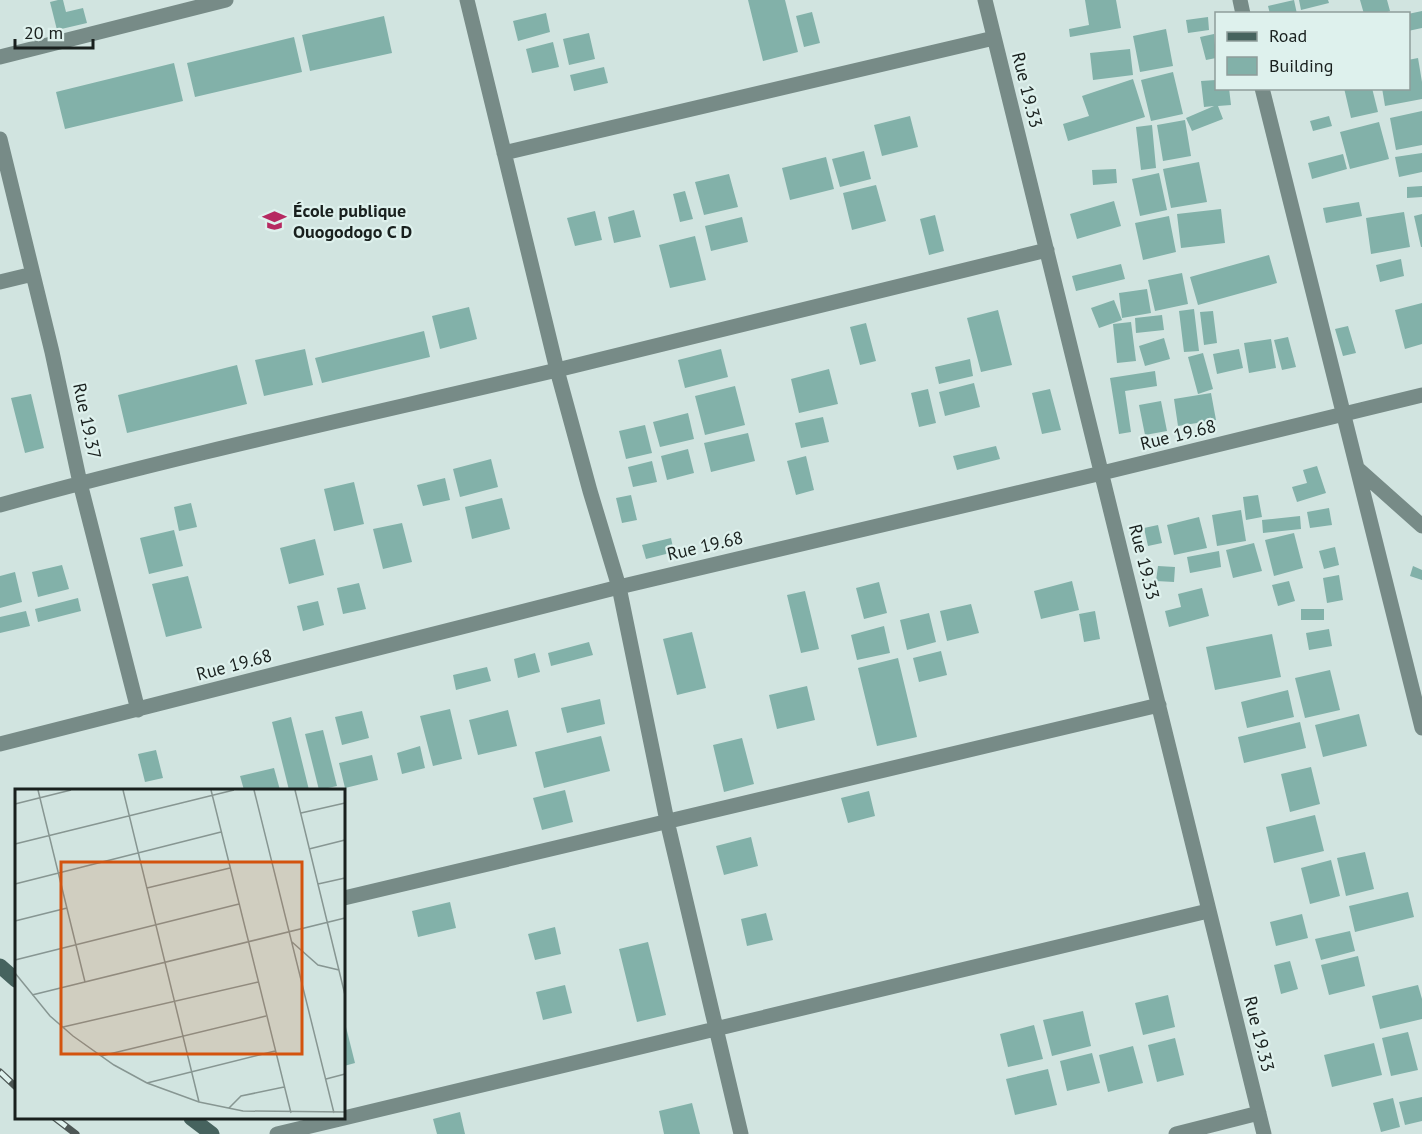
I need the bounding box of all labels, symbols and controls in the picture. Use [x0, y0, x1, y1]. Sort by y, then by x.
scale bar [15, 12, 93, 50]
legend [1215, 12, 1410, 90]
text: 20 m [24, 21, 63, 44]
text: Road [1269, 24, 1307, 47]
street label: Rue 19.33 [1007, 50, 1048, 130]
text: Building [1269, 54, 1333, 77]
place label: École publique Ouogodogo C D [293, 199, 412, 243]
school or university icon: École publique Ouogodogo C D [262, 208, 288, 234]
street label: Rue 19.37 [68, 381, 107, 461]
street label: Rue 19.68 [1138, 414, 1218, 455]
street label: Rue 19.33 [1124, 522, 1165, 602]
street label: Rue 19.68 [665, 526, 745, 565]
street label: Rue 19.68 [194, 643, 274, 686]
inset map [15, 789, 345, 1119]
street label: Rue 19.33 [1239, 994, 1280, 1074]

